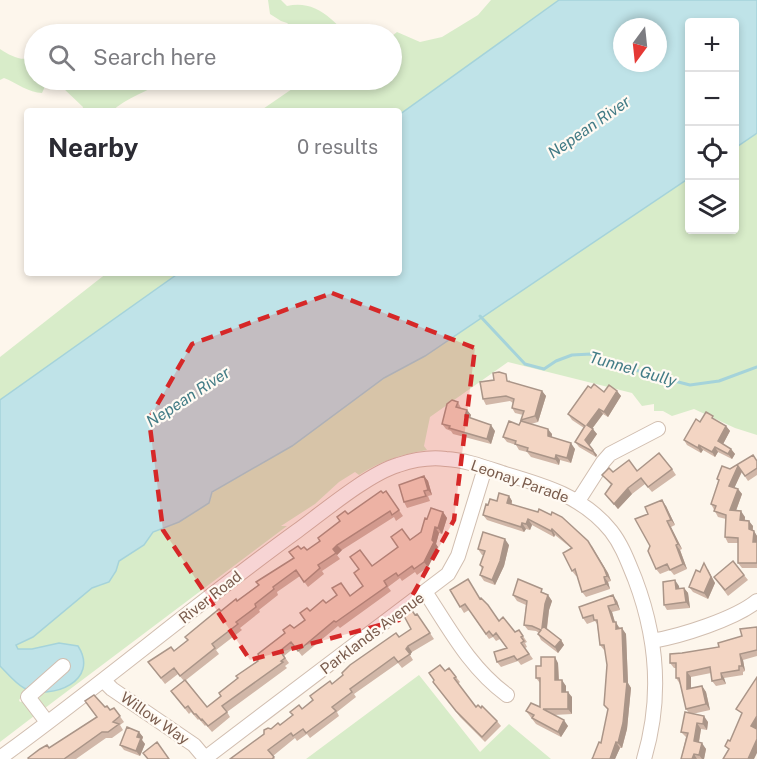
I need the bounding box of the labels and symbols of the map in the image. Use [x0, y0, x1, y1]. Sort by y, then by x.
north arrow [613, 18, 667, 72]
water label: Nepean River [544, 91, 635, 162]
water label: Tunnel Gully [587, 347, 680, 391]
water label: Nepean River [143, 362, 234, 431]
street label: Leonay Parade [469, 456, 571, 506]
street label: River Road [175, 567, 245, 627]
street label: Parklands Avenue [317, 589, 427, 677]
street label: Willow Way [117, 688, 193, 748]

